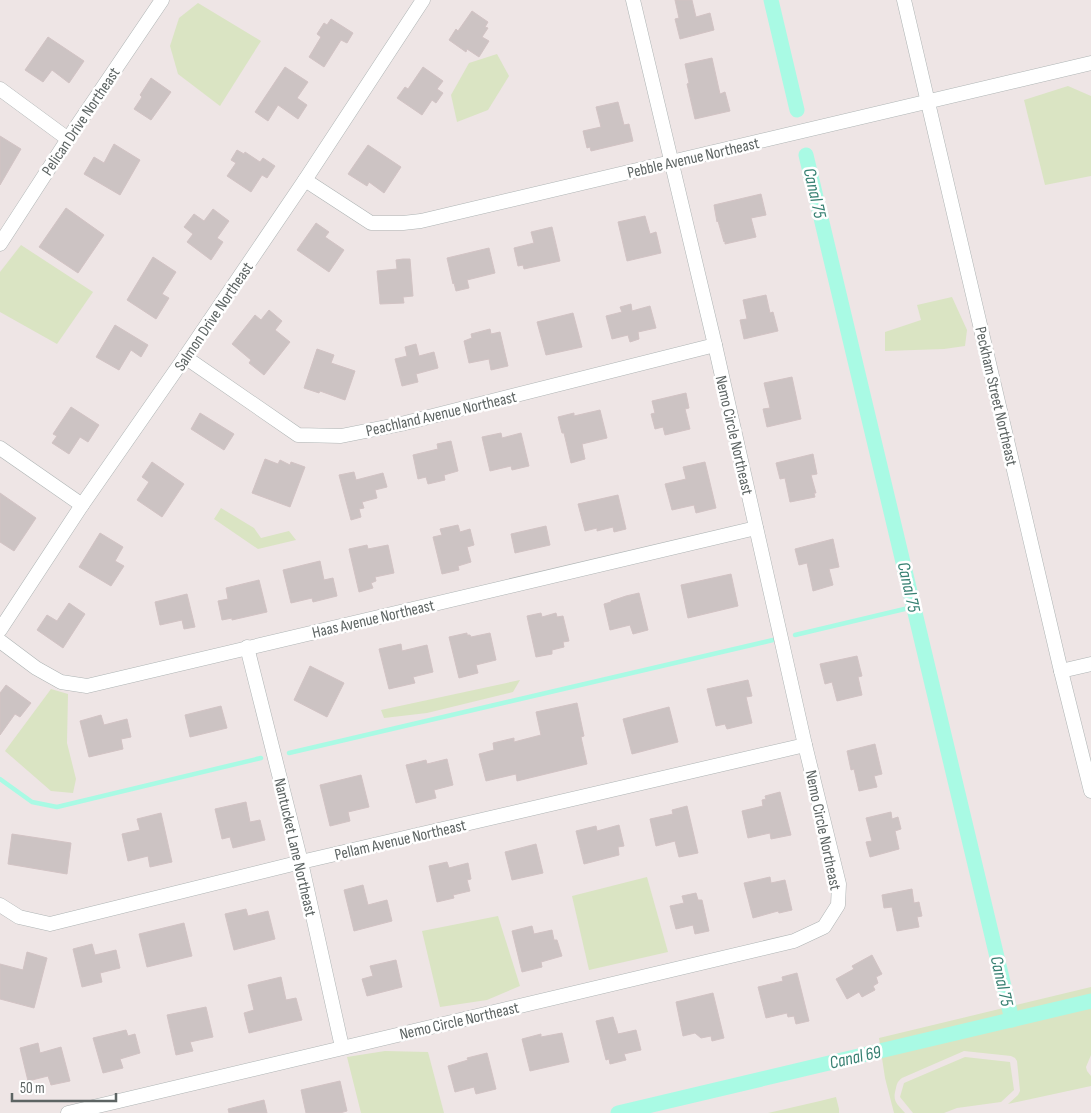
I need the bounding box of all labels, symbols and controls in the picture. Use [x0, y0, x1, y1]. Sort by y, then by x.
street label: Pelican Drive Northeast [38, 64, 124, 179]
street label: Pebble Avenue Northeast [626, 134, 761, 183]
water label: Canal 75 [799, 166, 831, 221]
street label: Salmon Drive Northeast [171, 259, 258, 375]
street label: Peckham Street Northeast [970, 325, 1021, 468]
street label: Nemo Circle Northeast [711, 374, 757, 497]
street label: Peachland Avenue Northeast [364, 388, 519, 441]
water label: Canal 75 [893, 560, 925, 615]
street label: Haas Avenue Northeast [310, 596, 436, 643]
street label: Nemo Circle Northeast [801, 769, 845, 892]
street label: Nantucket Lane Northeast [269, 776, 320, 918]
street label: Pellam Avenue Northeast [333, 816, 468, 865]
water label: Canal 75 [986, 954, 1018, 1009]
street label: Nemo Circle Northeast [398, 998, 521, 1044]
water label: Canal 69 [827, 1041, 883, 1074]
scale bar [12, 1070, 116, 1102]
text: 50 m [20, 1079, 45, 1098]

